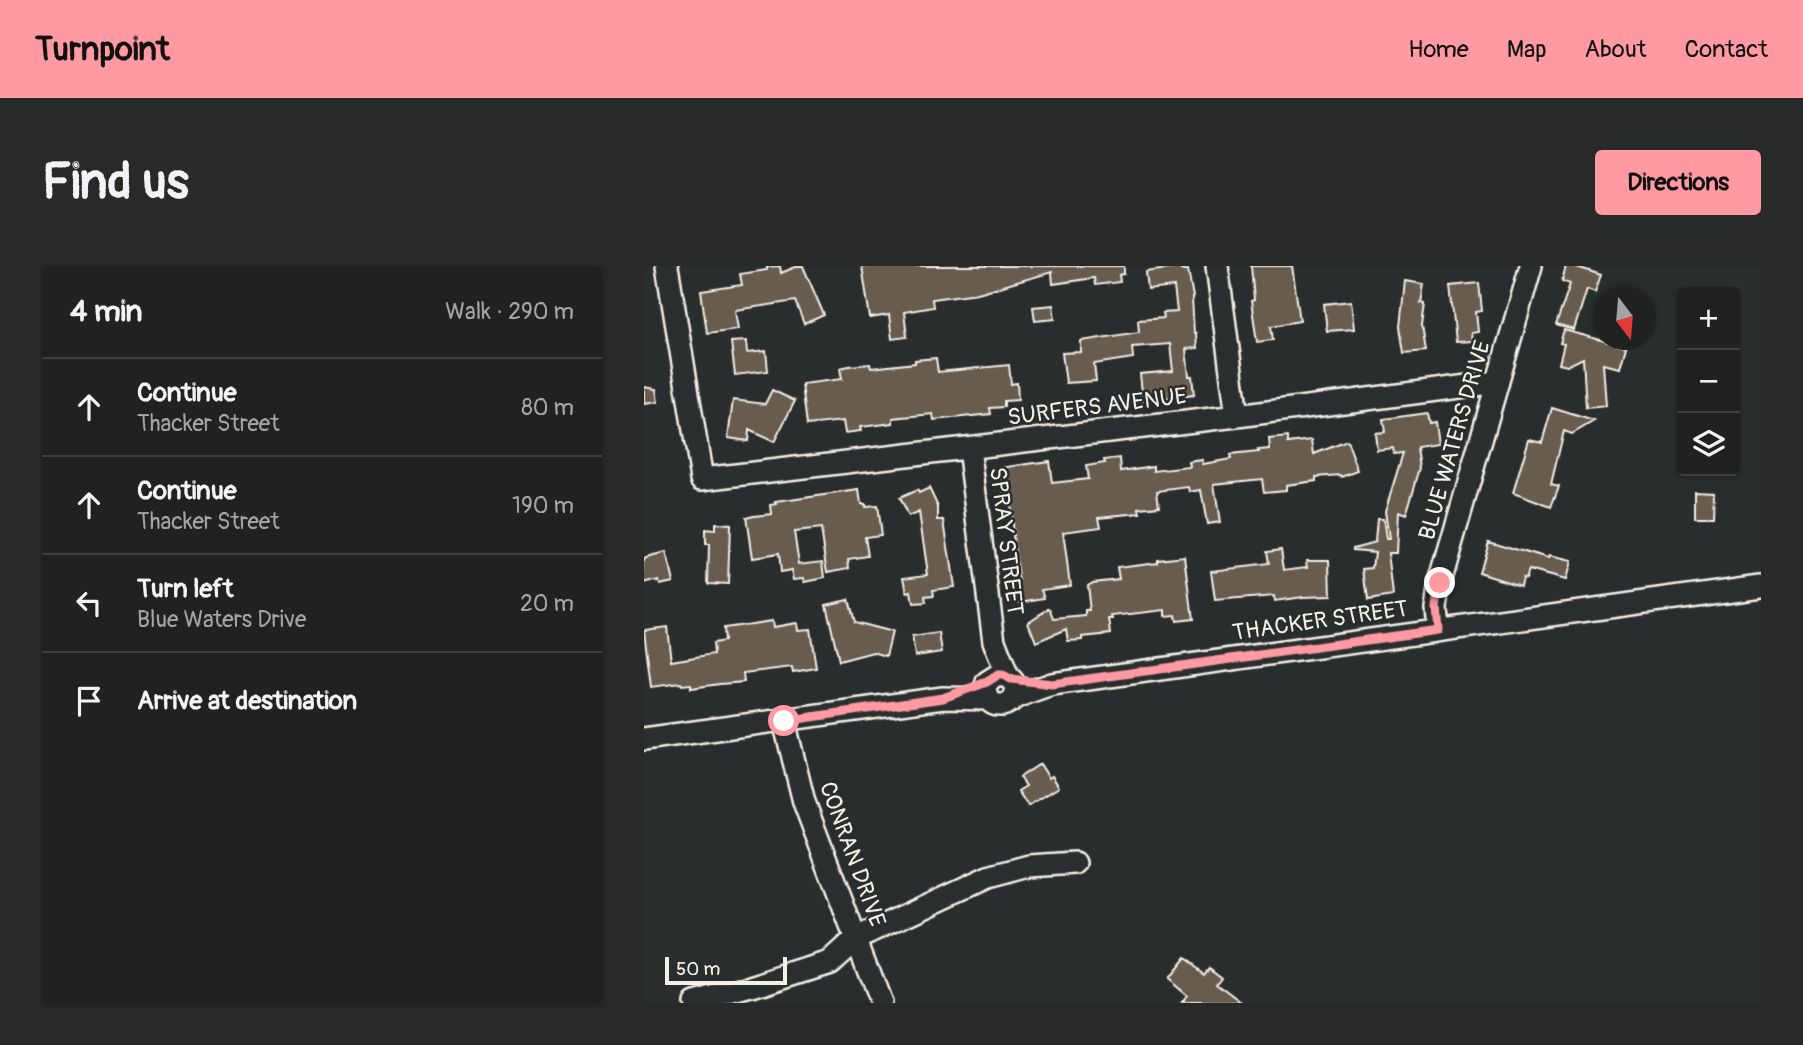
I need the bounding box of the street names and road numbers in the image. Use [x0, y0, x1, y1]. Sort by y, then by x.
street label: BLUE WATERS DRIVE [1412, 337, 1497, 543]
street label: SURFERS AVENUE [1006, 381, 1188, 432]
street label: SPRAY STREET [983, 465, 1030, 617]
street label: THACKER STREET [1231, 594, 1410, 647]
street label: CONRAN DRIVE [813, 778, 892, 931]

